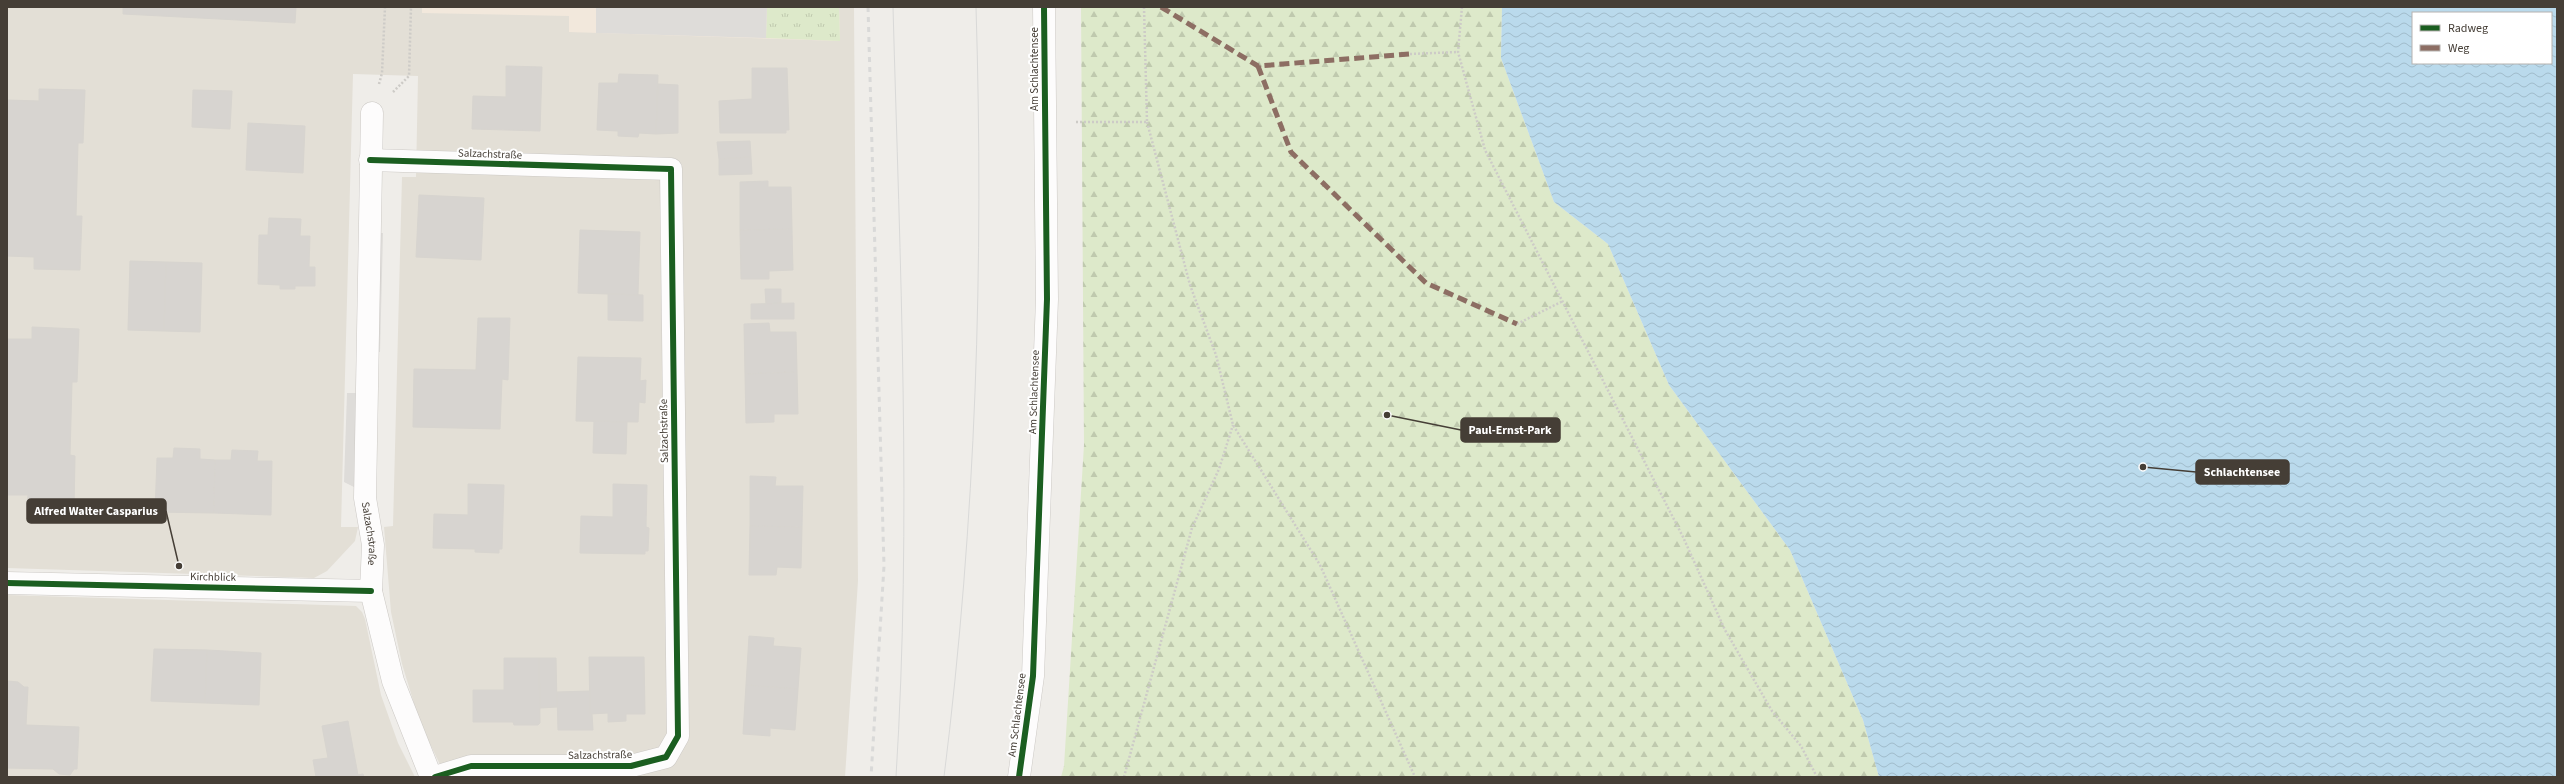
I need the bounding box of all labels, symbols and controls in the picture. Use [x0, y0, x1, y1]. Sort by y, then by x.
legend [2412, 12, 2552, 64]
text: Radweg [2448, 20, 2488, 37]
street label: Am Schlachtensee [1027, 26, 1042, 111]
text: Weg [2448, 40, 2469, 57]
street label: Salzachstraße [458, 145, 523, 163]
street label: Am Schlachtensee [1025, 349, 1043, 434]
street label: Salzachstraße [656, 398, 672, 463]
callout: Paul-Ernst-Park [1461, 418, 1560, 442]
text: Paul-Ernst-Park [1468, 422, 1552, 439]
callout: Schlachtensee [2196, 460, 2289, 484]
text: Schlachtensee [2204, 464, 2280, 481]
callout: Alfred Walter Casparius [27, 499, 166, 523]
street label: Salzachstraße [358, 500, 381, 566]
text: Alfred Walter Casparius [33, 503, 158, 520]
street label: Kirchblick [190, 569, 237, 585]
street label: Am Schlachtensee [1004, 672, 1030, 758]
street label: Salzachstraße [568, 747, 633, 763]

